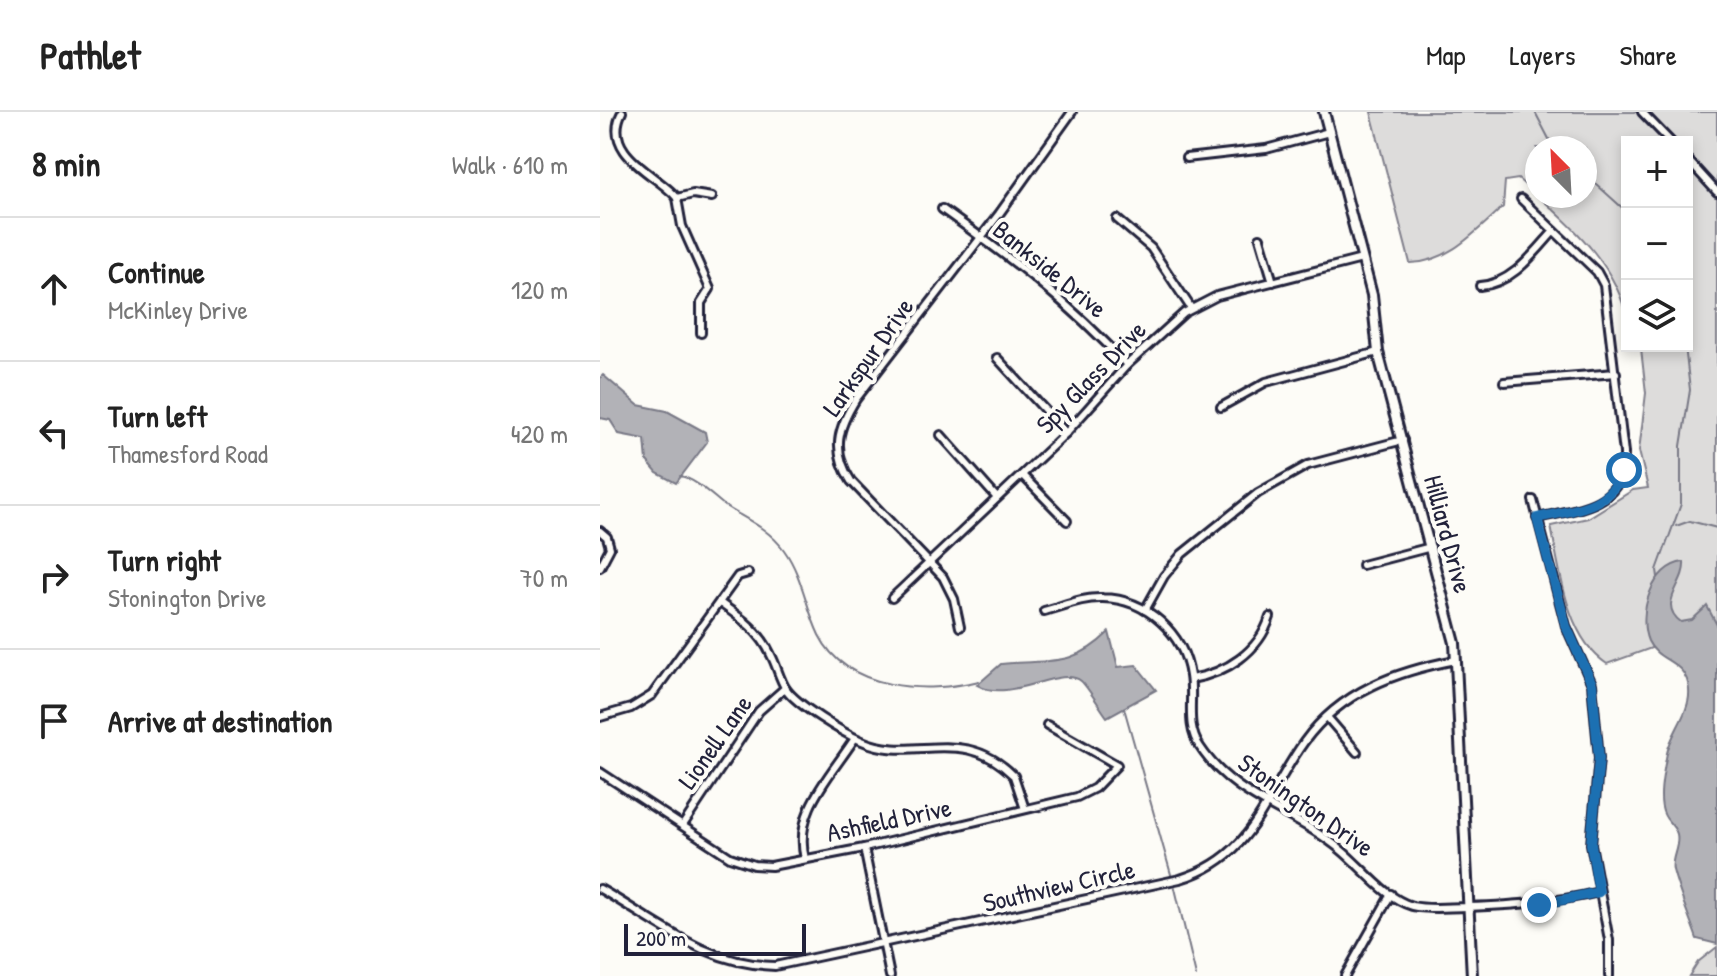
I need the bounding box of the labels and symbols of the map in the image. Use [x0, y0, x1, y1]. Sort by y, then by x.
north arrow [1525, 136, 1597, 208]
street label: Bankside Drive [986, 212, 1115, 325]
street label: Larkspur Drive [814, 291, 921, 423]
street label: Spy Glass Drive [1028, 313, 1153, 441]
route start [1606, 452, 1642, 488]
street label: Hilliard Drive [1416, 471, 1481, 596]
street label: Lionell Lane [670, 688, 760, 796]
street label: Stonington Drive [1231, 745, 1381, 864]
street label: Ashfield Drive [823, 789, 954, 850]
street label: Southview Circle [980, 851, 1138, 920]
route end [1521, 887, 1557, 923]
scale bar [624, 920, 806, 956]

